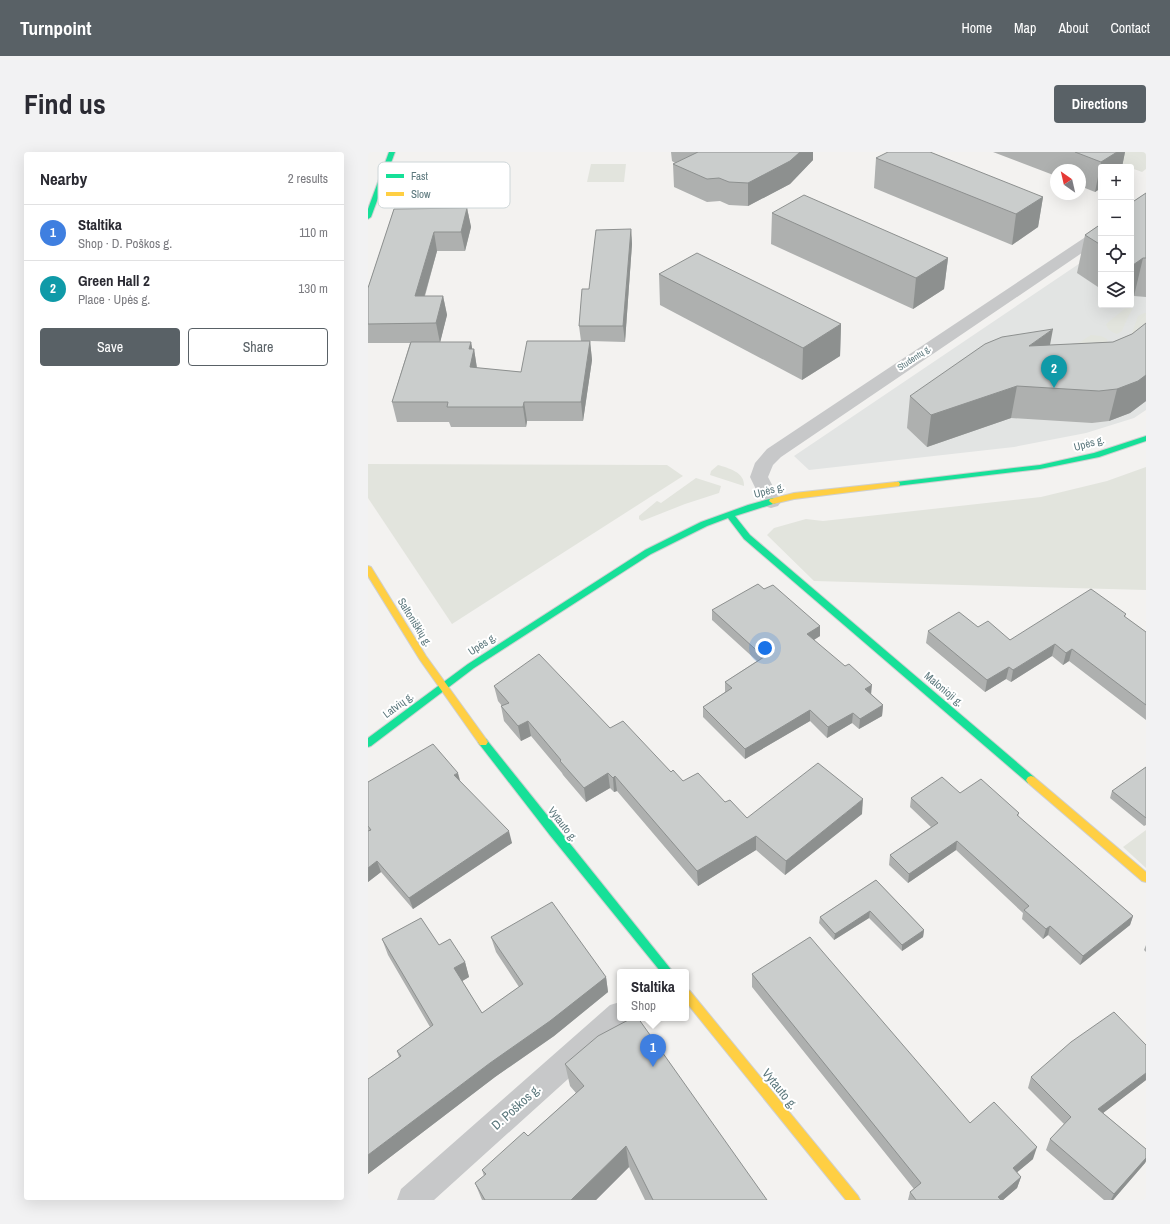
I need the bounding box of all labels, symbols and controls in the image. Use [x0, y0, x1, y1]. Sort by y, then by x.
text: Turnpoint [20, 15, 92, 41]
text: Home [961, 19, 992, 37]
text: Map [1014, 19, 1036, 37]
text: About [1058, 19, 1088, 37]
text: Contact [1110, 19, 1150, 37]
text: Find us [24, 85, 106, 123]
button: Directions [1054, 85, 1146, 123]
legend [378, 162, 510, 208]
north arrow [1050, 164, 1086, 200]
map controls [1098, 164, 1134, 308]
button: + [1098, 164, 1134, 200]
text: Nearby [40, 167, 87, 190]
text: Fast [411, 169, 429, 183]
text: 2 results [288, 170, 328, 187]
text: Slow [411, 187, 431, 201]
button: − [1098, 200, 1134, 236]
text: Staltika [78, 214, 122, 235]
text: 1 [50, 224, 56, 241]
text: 110 m [299, 224, 328, 241]
text: Shop · D. Poškos g. [78, 235, 172, 252]
button: locate [1098, 236, 1134, 272]
text: Green Hall 2 [78, 270, 150, 291]
button: layers [1098, 272, 1134, 308]
text: 2 [50, 280, 56, 297]
text: 130 m [298, 280, 328, 297]
text: Place · Upės g. [78, 291, 150, 308]
button: Save [40, 328, 180, 366]
button: Share [188, 328, 328, 366]
street label: Studentų g. [895, 342, 933, 374]
pin: 2 [1041, 355, 1067, 388]
street label: Upės g. [1072, 432, 1106, 454]
street label: Upės g. [752, 479, 786, 501]
street label: Saltoniškių g. [395, 595, 435, 649]
street label: Upės g. [465, 630, 499, 658]
your location [755, 638, 775, 658]
street label: Malonioji g. [922, 669, 966, 709]
street label: Latvių g. [380, 689, 416, 721]
street label: Vytauto g. [545, 804, 581, 844]
popup [617, 969, 689, 1021]
text: Staltika [631, 976, 675, 997]
text: Shop [631, 997, 656, 1014]
pin: 1 [640, 1034, 666, 1067]
street label: Vytauto g. [758, 1065, 802, 1113]
street label: D. Poškos g. [488, 1080, 544, 1134]

